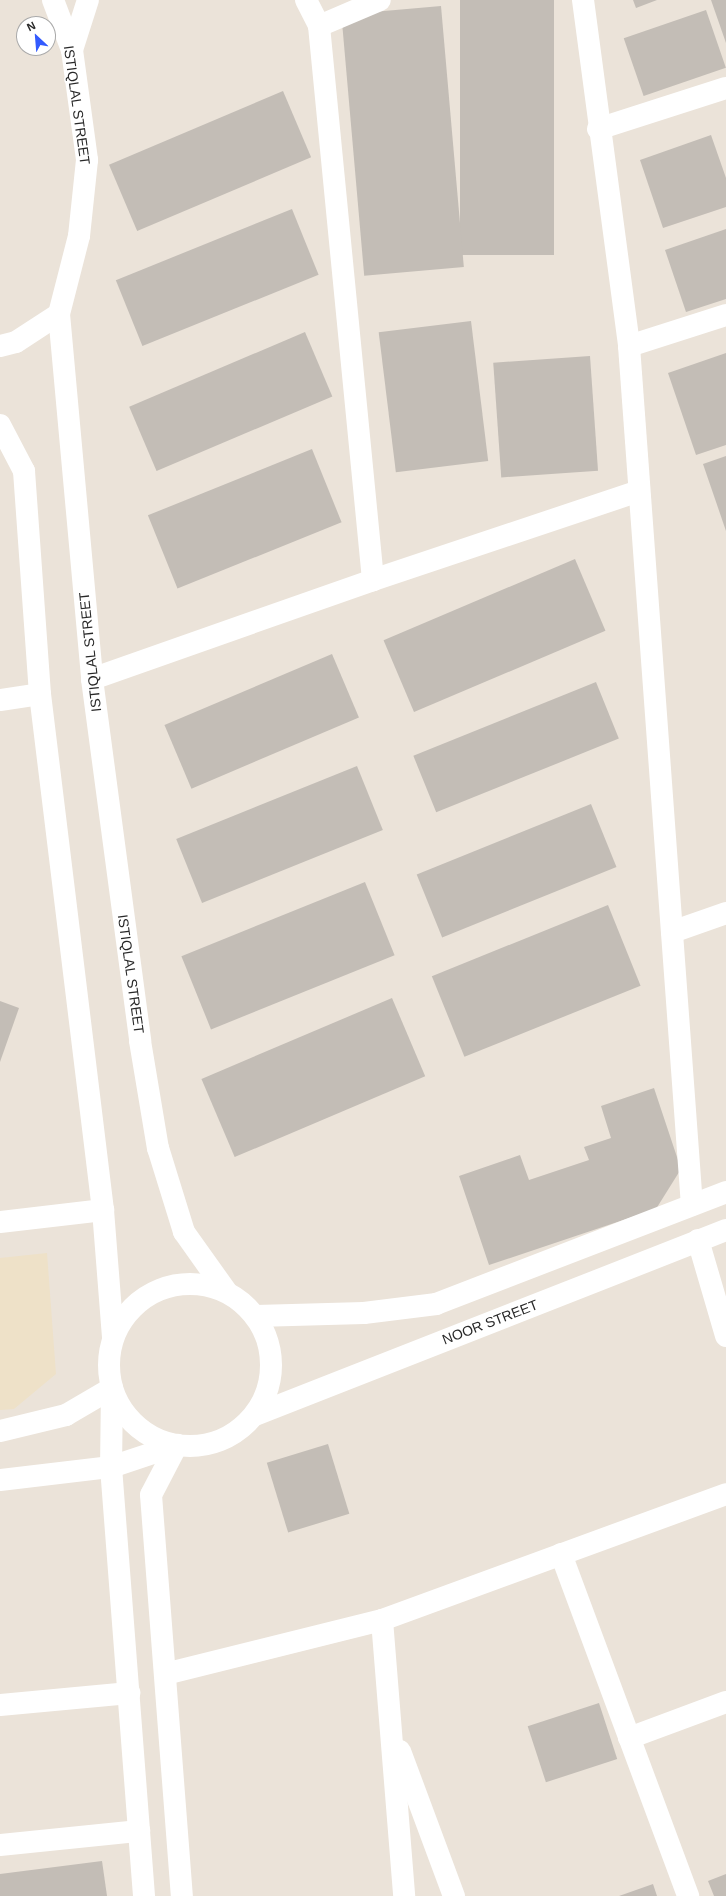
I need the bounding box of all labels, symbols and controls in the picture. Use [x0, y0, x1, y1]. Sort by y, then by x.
north arrow [16, 16, 56, 56]
text: N [25, 19, 37, 33]
street label: ISTIQLAL STREET [60, 44, 94, 166]
street label: ISTIQLAL STREET [75, 591, 105, 713]
street label: ISTIQLAL STREET [114, 913, 148, 1035]
street label: NOOR STREET [440, 1296, 540, 1348]

